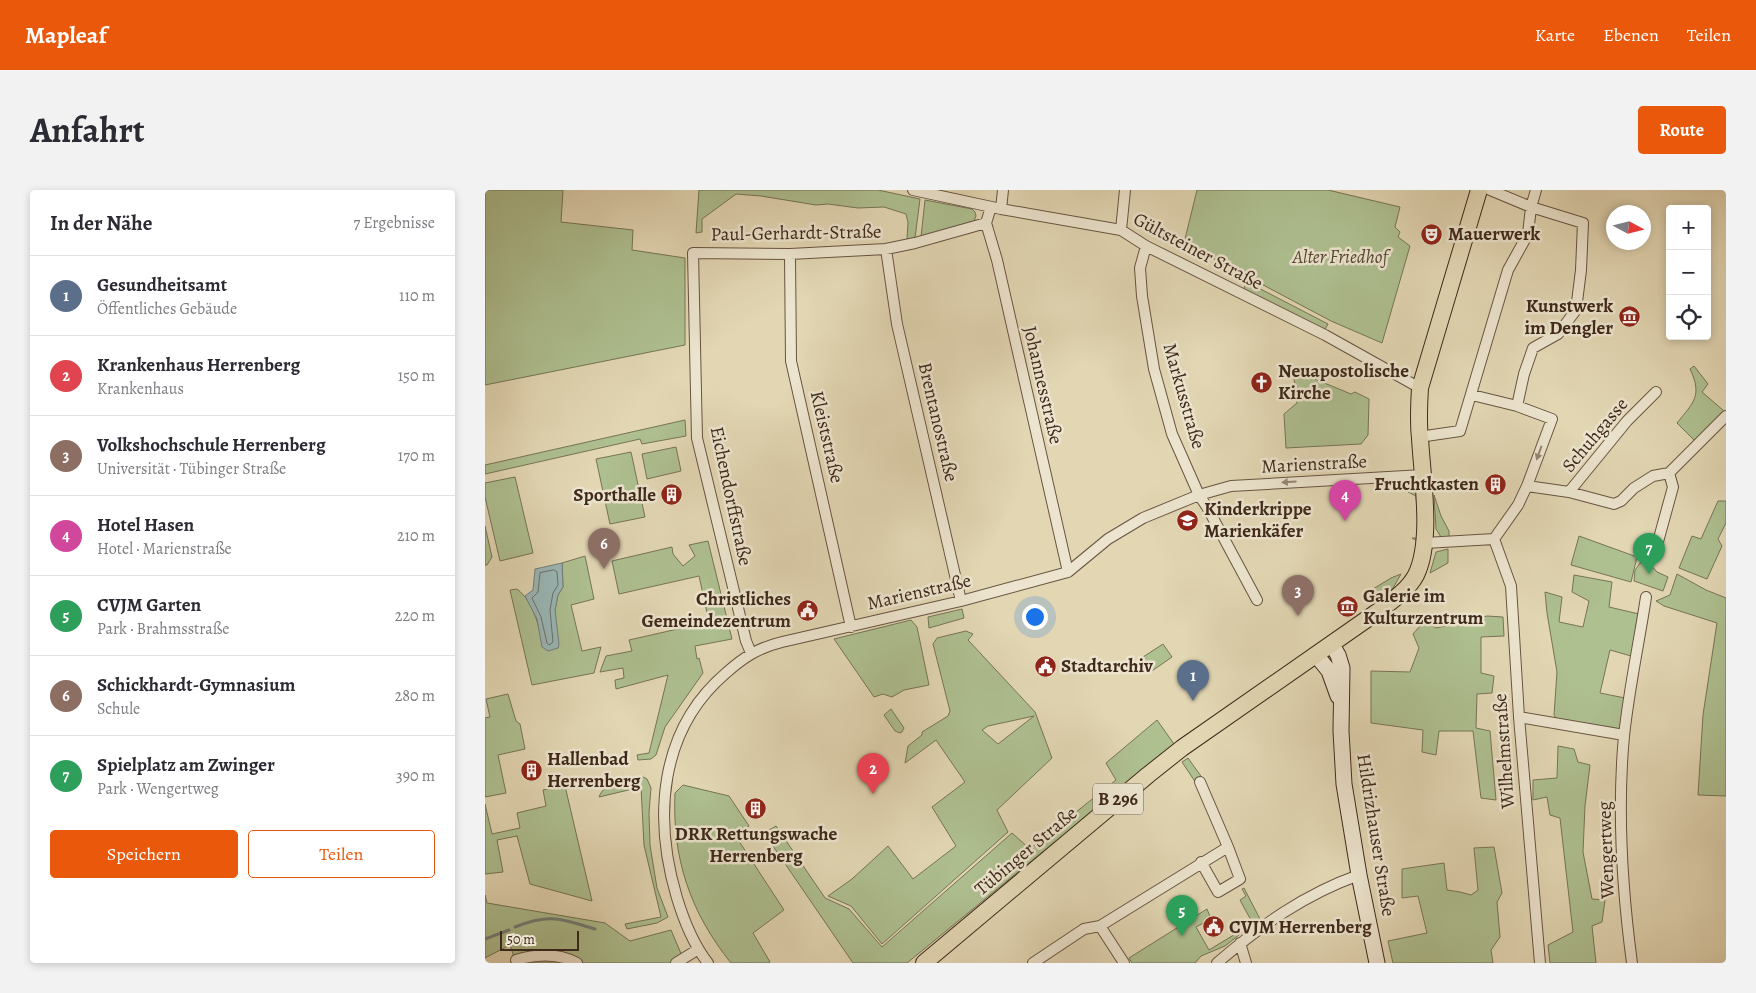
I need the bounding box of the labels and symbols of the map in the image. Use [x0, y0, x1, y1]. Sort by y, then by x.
north arrow [1606, 205, 1651, 250]
street label: Gültsteiner Straße [1129, 206, 1267, 296]
street label: Paul-Gerhardt-Straße [710, 219, 882, 247]
place label: Mauerwerk [1448, 221, 1540, 247]
theatre icon: Mauerwerk [1420, 222, 1444, 246]
park label: Alter Friedhof [1292, 244, 1392, 270]
place label: Kunstwerk im Dengler [1524, 293, 1613, 341]
museum icon: Kunstwerk im Dengler [1617, 305, 1641, 329]
street label: Johannesstraße [1017, 323, 1069, 447]
street label: Markusstraße [1156, 340, 1212, 452]
place label: Neuapostolische Kirche [1278, 358, 1409, 406]
street label: Brentanostraße [912, 360, 964, 484]
church icon: Neuapostolische Kirche [1250, 370, 1274, 394]
street label: Kleiststraße [804, 388, 850, 486]
street label: Schuhgasse [1556, 392, 1634, 478]
street label: Eichendorffstraße [704, 424, 758, 568]
one-way arrow [1535, 445, 1542, 460]
street label: Marienstraße [1260, 448, 1368, 480]
place label: Fruchtkasten [1374, 471, 1479, 497]
building icon: Fruchtkasten [1483, 472, 1507, 496]
one-way arrow [1280, 479, 1296, 487]
pin: 4 [1329, 480, 1361, 521]
place label: Sporthalle [573, 482, 656, 508]
building icon: Sporthalle [660, 483, 684, 507]
place label: Kinderkrippe Marienkäfer [1204, 496, 1312, 544]
school or university icon: Kinderkrippe Marienkäfer [1176, 508, 1200, 532]
pin: 6 [588, 528, 620, 569]
pin: 7 [1633, 533, 1665, 574]
street label: Marienstraße [864, 567, 974, 617]
pin: 3 [1282, 575, 1314, 616]
place label: Galerie im Kulturzentrum [1363, 583, 1484, 631]
place label: Christliches Gemeindezentrum [642, 586, 791, 634]
museum icon: Galerie im Kulturzentrum [1335, 595, 1359, 619]
public building icon: Christliches Gemeindezentrum [795, 598, 819, 622]
your location [1022, 604, 1048, 630]
place label: Stadtarchiv [1061, 653, 1154, 679]
public building icon: Stadtarchiv [1033, 654, 1057, 678]
pin: 1 [1177, 660, 1209, 701]
street label: Wilhelmstraße [1487, 692, 1521, 811]
place label: Hallenbad Herrenberg [547, 746, 641, 794]
street label: Hildrizhauser Straße [1350, 752, 1402, 918]
pin: 2 [857, 753, 889, 794]
building icon: Hallenbad Herrenberg [519, 758, 543, 782]
road number: B 296 [1093, 784, 1143, 814]
building icon: DRK Rettungswache Herrenberg [744, 796, 768, 820]
street label: Tübinger Straße [969, 800, 1083, 902]
street label: Wengertweg [1591, 800, 1621, 900]
place label: DRK Rettungswache Herrenberg [675, 821, 838, 869]
pin: 5 [1166, 895, 1198, 936]
place label: CVJM Herrenberg [1229, 914, 1372, 940]
public building icon: CVJM Herrenberg [1201, 915, 1225, 939]
scale bar [500, 928, 579, 951]

